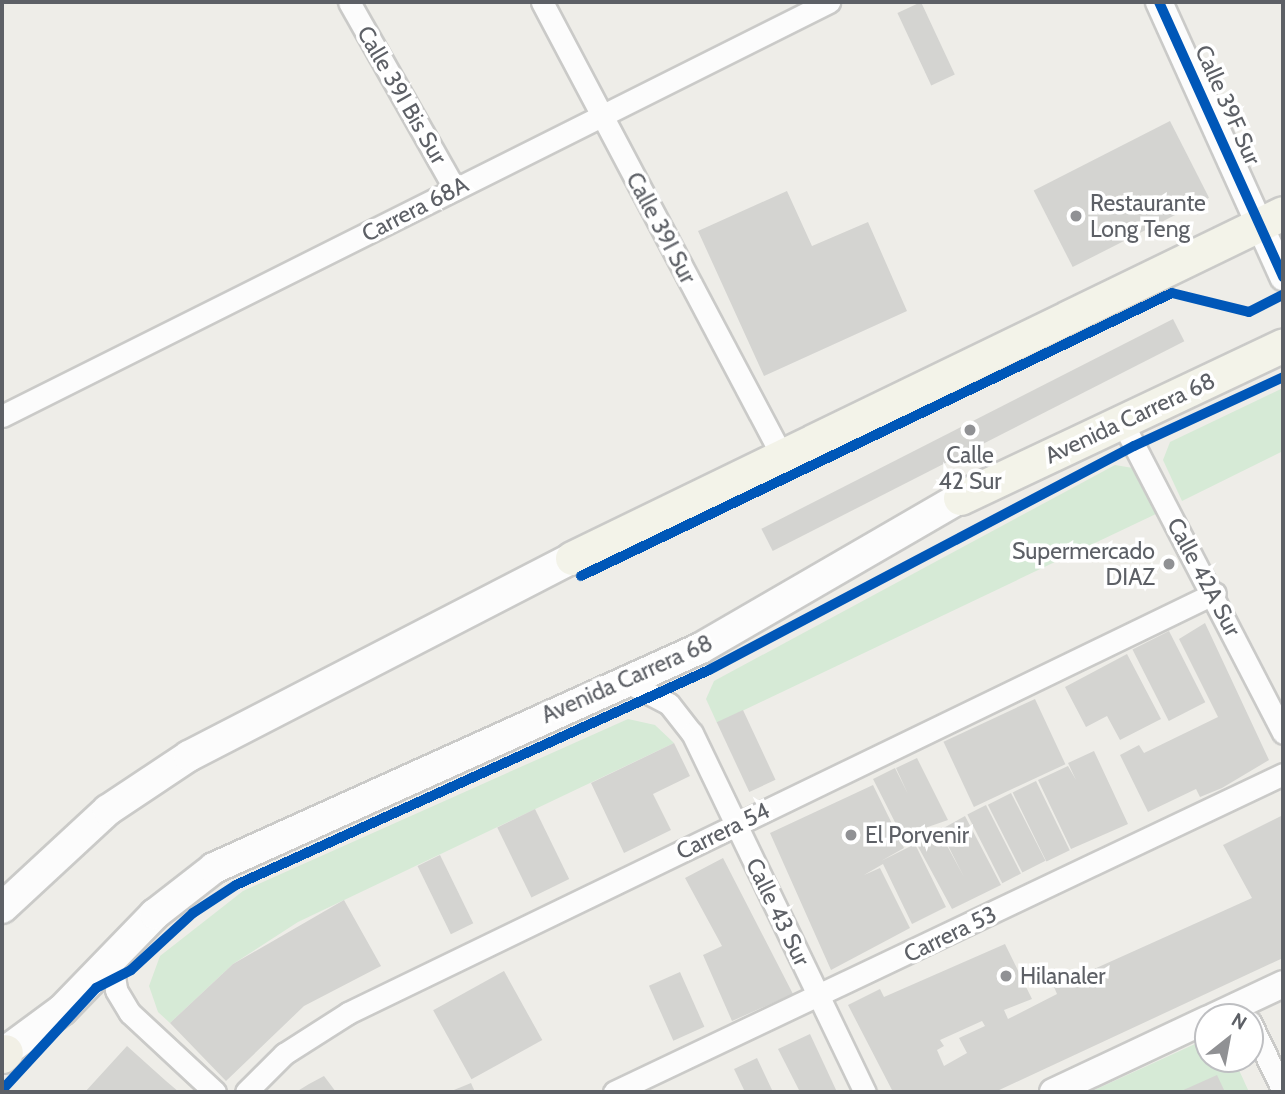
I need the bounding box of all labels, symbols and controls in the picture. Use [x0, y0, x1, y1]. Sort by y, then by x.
street label: Calle 39I Bis Sur [351, 21, 453, 169]
street label: Calle 39F Sur [1189, 41, 1267, 169]
street label: Calle 39I Sur [620, 168, 702, 288]
street label: Carrera 68A [357, 170, 473, 248]
place label: Restaurante Long Teng [1090, 189, 1206, 243]
marker: Restaurante Long Teng [1068, 208, 1084, 224]
street label: Avenida Carrera 68 [1041, 367, 1219, 469]
marker: Calle 42 Sur [962, 422, 978, 438]
place label: Calle 42 Sur [938, 441, 1002, 495]
street label: Calle 42A Sur [1161, 513, 1247, 641]
place label: Supermercado DIAZ [1012, 537, 1155, 591]
marker: Supermercado DIAZ [1161, 556, 1177, 572]
street label: Avenida Carrera 68 [537, 629, 717, 729]
street label: Carrera 54 [672, 797, 774, 865]
place label: El Porvenir [865, 821, 969, 849]
marker: El Porvenir [843, 827, 859, 843]
street label: Calle 43 Sur [740, 854, 816, 970]
street label: Carrera 53 [899, 900, 1001, 968]
place label: Hilanaler [1020, 962, 1106, 990]
marker: Hilanaler [998, 968, 1014, 984]
north arrow [1194, 1003, 1264, 1073]
text: N [1227, 1008, 1251, 1035]

